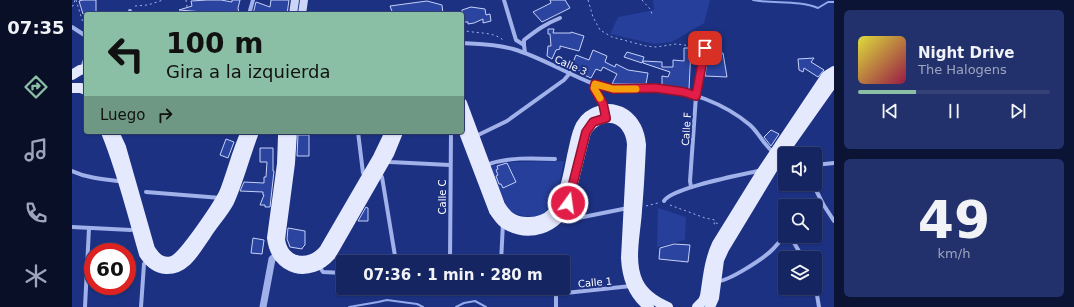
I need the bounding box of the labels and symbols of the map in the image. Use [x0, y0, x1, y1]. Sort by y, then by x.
pin [688, 31, 722, 65]
street label: Calle 3 [553, 53, 589, 77]
street label: Calle F [680, 112, 693, 146]
street label: Calle C [437, 179, 448, 214]
position arrow [547, 182, 589, 224]
speed limit sign: 60 [84, 243, 136, 295]
street label: Calle 1 [577, 276, 613, 289]

